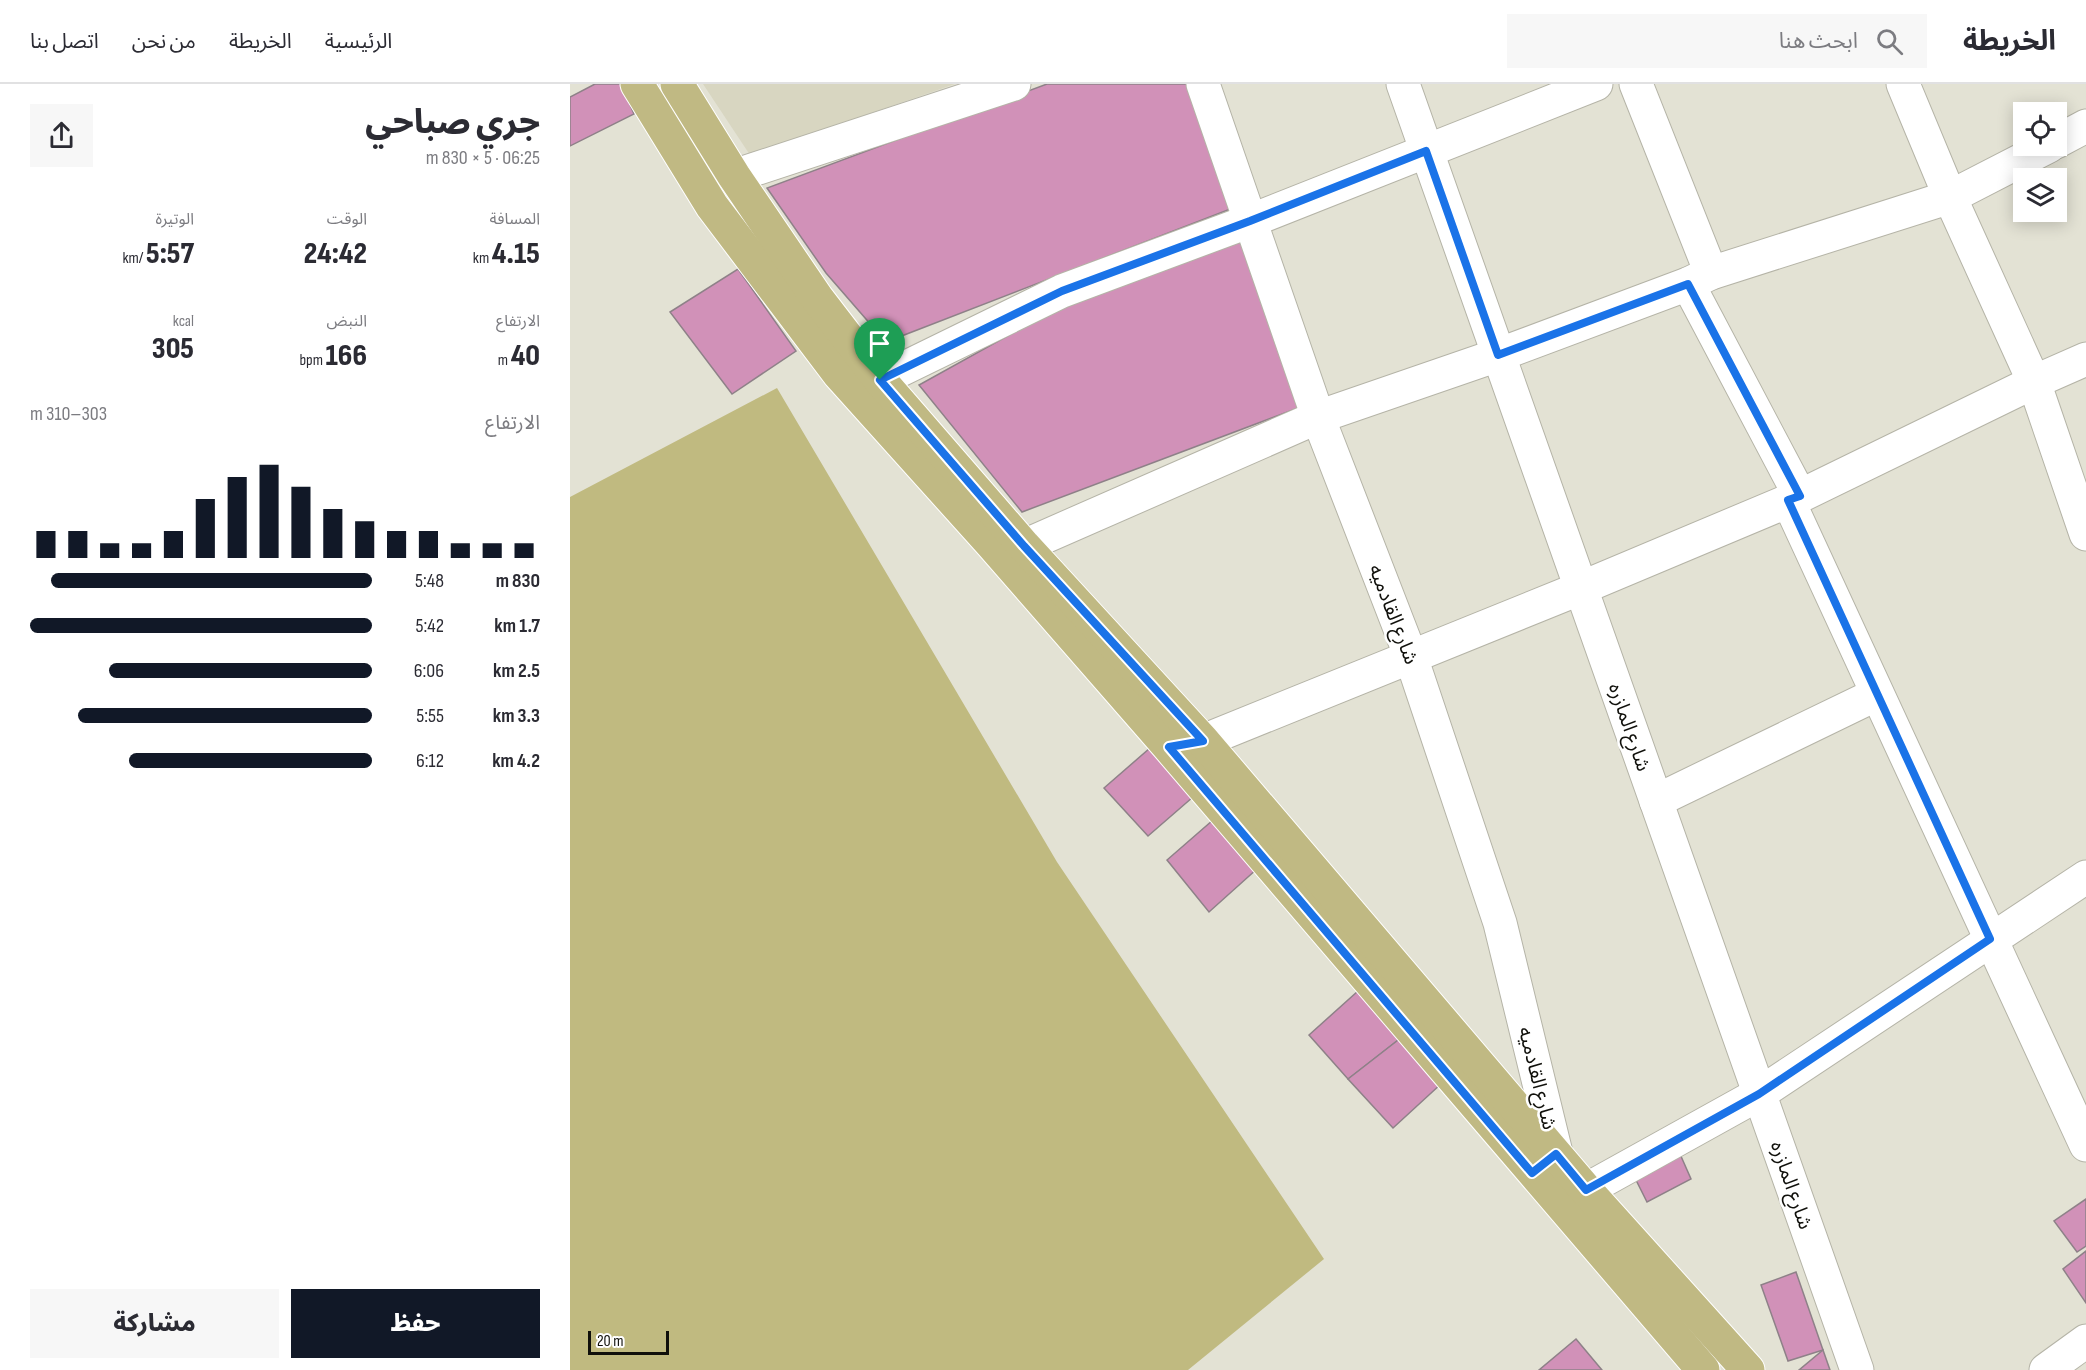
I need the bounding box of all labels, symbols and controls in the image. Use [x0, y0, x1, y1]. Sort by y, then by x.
search box [1507, 14, 1927, 68]
icon: search [1873, 25, 1906, 58]
text: الخريطة [1963, 25, 2056, 58]
text: ابحث هنا [1779, 28, 1858, 55]
text: اتصل بنا [30, 29, 99, 54]
text: من نحن [132, 29, 196, 54]
text: الخريطة [229, 29, 292, 54]
text: الرئيسية [325, 29, 392, 54]
map controls [2013, 102, 2067, 222]
button: locate [2013, 102, 2067, 156]
text: جري صباحي [365, 103, 540, 143]
button: share [30, 104, 93, 167]
text: 06:25 · 5 × 830 m [426, 146, 540, 170]
button: layers [2013, 168, 2067, 222]
text: الوتيرة [156, 210, 194, 229]
text: الوقت [327, 210, 367, 229]
text: المسافة [490, 210, 540, 229]
text: 5:57 [146, 236, 194, 272]
text: 24:42 [304, 236, 367, 272]
text: 4.15 [492, 236, 540, 272]
text: /km [122, 249, 146, 268]
text: km [473, 249, 492, 268]
text: kcal [173, 312, 194, 331]
text: النبض [326, 312, 367, 331]
text: الارتفاع [496, 312, 540, 331]
pin [854, 318, 905, 380]
icon: arrive [863, 327, 896, 360]
text: 305 [152, 331, 194, 367]
text: 166 [326, 338, 367, 374]
text: 40 [511, 338, 540, 374]
text: bpm [299, 351, 326, 370]
text: m [498, 351, 511, 370]
text: 303–310 m [30, 402, 107, 426]
text: الارتفاع [485, 411, 540, 435]
street label: شارع القادميه [1361, 561, 1423, 668]
text: 5:48 [415, 569, 444, 593]
text: 830 m [496, 569, 540, 593]
text: 5:42 [416, 614, 444, 638]
text: 1.7 km [494, 614, 540, 638]
text: 6:06 [414, 659, 444, 683]
text: 2.5 km [493, 659, 540, 683]
street label: شارع المازره [1601, 680, 1655, 775]
text: 5:55 [416, 704, 444, 728]
text: 3.3 km [493, 704, 540, 728]
text: 6:12 [416, 749, 444, 773]
text: 4.2 km [492, 749, 540, 773]
street label: شارع القادميه [1511, 1024, 1561, 1133]
street label: شارع المازره [1763, 1138, 1817, 1233]
button: مشاركة [30, 1289, 279, 1358]
button: حفظ [291, 1289, 540, 1358]
scale bar [588, 1328, 669, 1356]
text: 20 m [597, 1332, 624, 1351]

